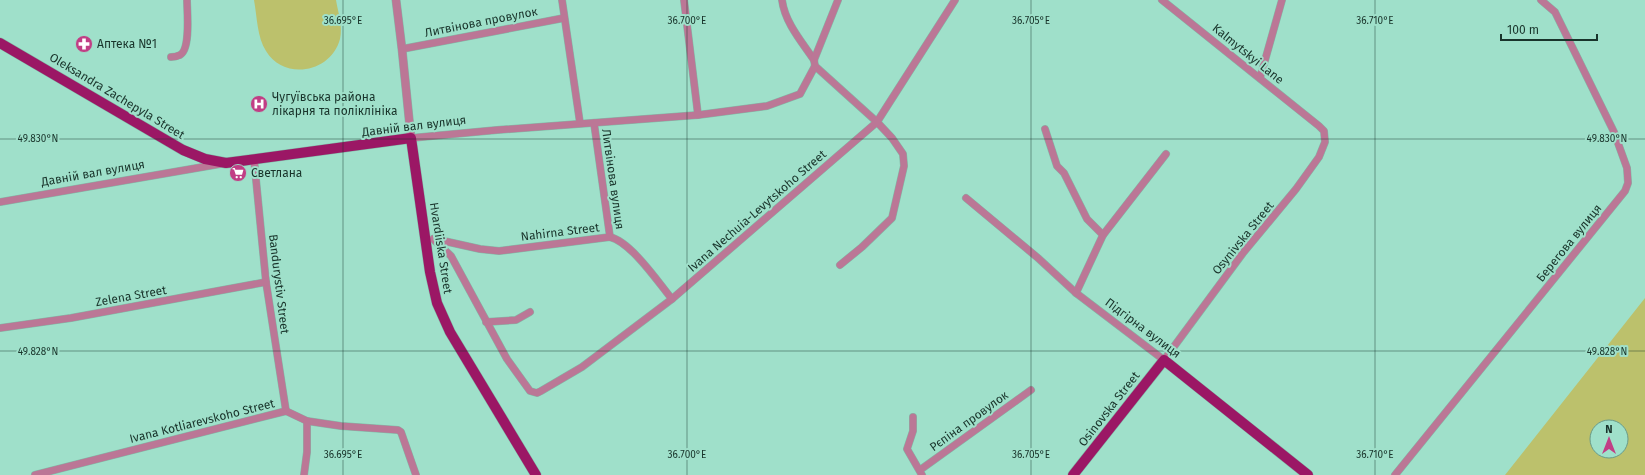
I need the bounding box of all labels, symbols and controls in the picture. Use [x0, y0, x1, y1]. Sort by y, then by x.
street label: Литвінова провулок [423, 4, 539, 40]
text: 36.695°E [324, 15, 362, 27]
text: 36.700°E [668, 15, 706, 27]
text: 36.705°E [1012, 15, 1050, 27]
text: 36.710°E [1356, 15, 1394, 27]
scale bar [1501, 16, 1597, 42]
street label: Kalmytskyi Lane [1210, 21, 1286, 87]
text: 100 m [1507, 23, 1539, 37]
pharmacy icon: Аптека №1 [74, 34, 94, 54]
place label: Аптека №1 [97, 37, 157, 51]
street label: Oleksandra Zachepyla Street [47, 50, 188, 142]
place label: Чугуївська района лікарня та поліклініка [272, 90, 397, 118]
hospital icon: Чугуївська района лікарня та поліклініка [249, 94, 269, 114]
street label: Давній вал вулиця [360, 113, 467, 139]
street label: Литвінова вулиця [599, 128, 627, 230]
text: 49.830°N [18, 133, 58, 145]
text: 49.830°N [1587, 133, 1627, 145]
street label: Ivana Nechuia-Levytskoho Street [685, 147, 829, 275]
street label: Давній вал вулиця [39, 157, 146, 189]
supermarket icon: Светлана [228, 163, 248, 183]
place label: Светлана [251, 166, 302, 180]
street label: Osynivska Street [1209, 198, 1277, 277]
street label: Hvardiiska Street [427, 201, 455, 295]
street label: Берегова вулиця [1534, 201, 1604, 285]
street label: Nahirna Street [520, 220, 601, 244]
street label: Bandurystiv Street [266, 233, 292, 335]
street label: Zelena Street [94, 283, 168, 309]
street label: Підгірна вулиця [1103, 295, 1183, 361]
text: 49.828°N [18, 346, 58, 358]
text: 49.828°N [1587, 346, 1627, 358]
street label: Osinovska Street [1075, 368, 1143, 449]
street label: Рєпіна провулок [927, 387, 1012, 454]
street label: Ivana Kotliarevskoho Street [128, 396, 277, 446]
north arrow [1589, 419, 1629, 459]
text: N [1605, 423, 1613, 436]
text: 36.695°E [324, 449, 362, 461]
text: 36.700°E [668, 449, 706, 461]
text: 36.705°E [1012, 449, 1050, 461]
text: 36.710°E [1356, 449, 1394, 461]

